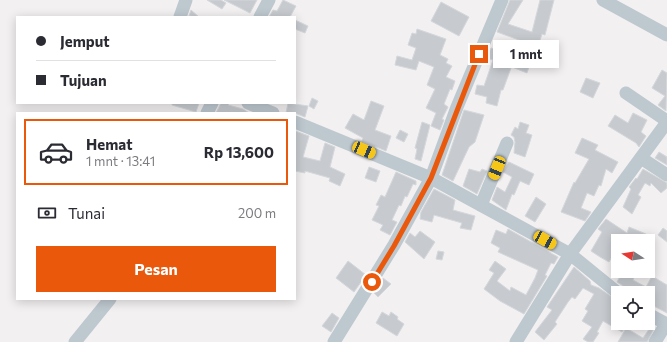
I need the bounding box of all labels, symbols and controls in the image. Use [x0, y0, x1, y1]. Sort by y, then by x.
text: Jemput [60, 32, 110, 50]
callout: 1 mnt [493, 40, 559, 68]
route end [470, 45, 488, 63]
text: 1 mnt [510, 46, 542, 62]
text: Tujuan [60, 71, 107, 89]
icon: car [38, 134, 74, 170]
text: Hemat [86, 135, 132, 153]
car [351, 140, 377, 160]
text: Rp 13,600 [204, 143, 274, 161]
text: 1 mnt · 13:41 [86, 153, 155, 169]
car [487, 155, 507, 181]
icon: cash [36, 202, 58, 224]
text: Tunai [68, 204, 105, 222]
text: 200 m [238, 205, 276, 221]
car [532, 229, 558, 251]
north arrow [611, 234, 655, 278]
map controls [611, 234, 655, 330]
button: Pesan [36, 246, 276, 292]
route start [363, 273, 381, 291]
button: locate [611, 286, 655, 330]

